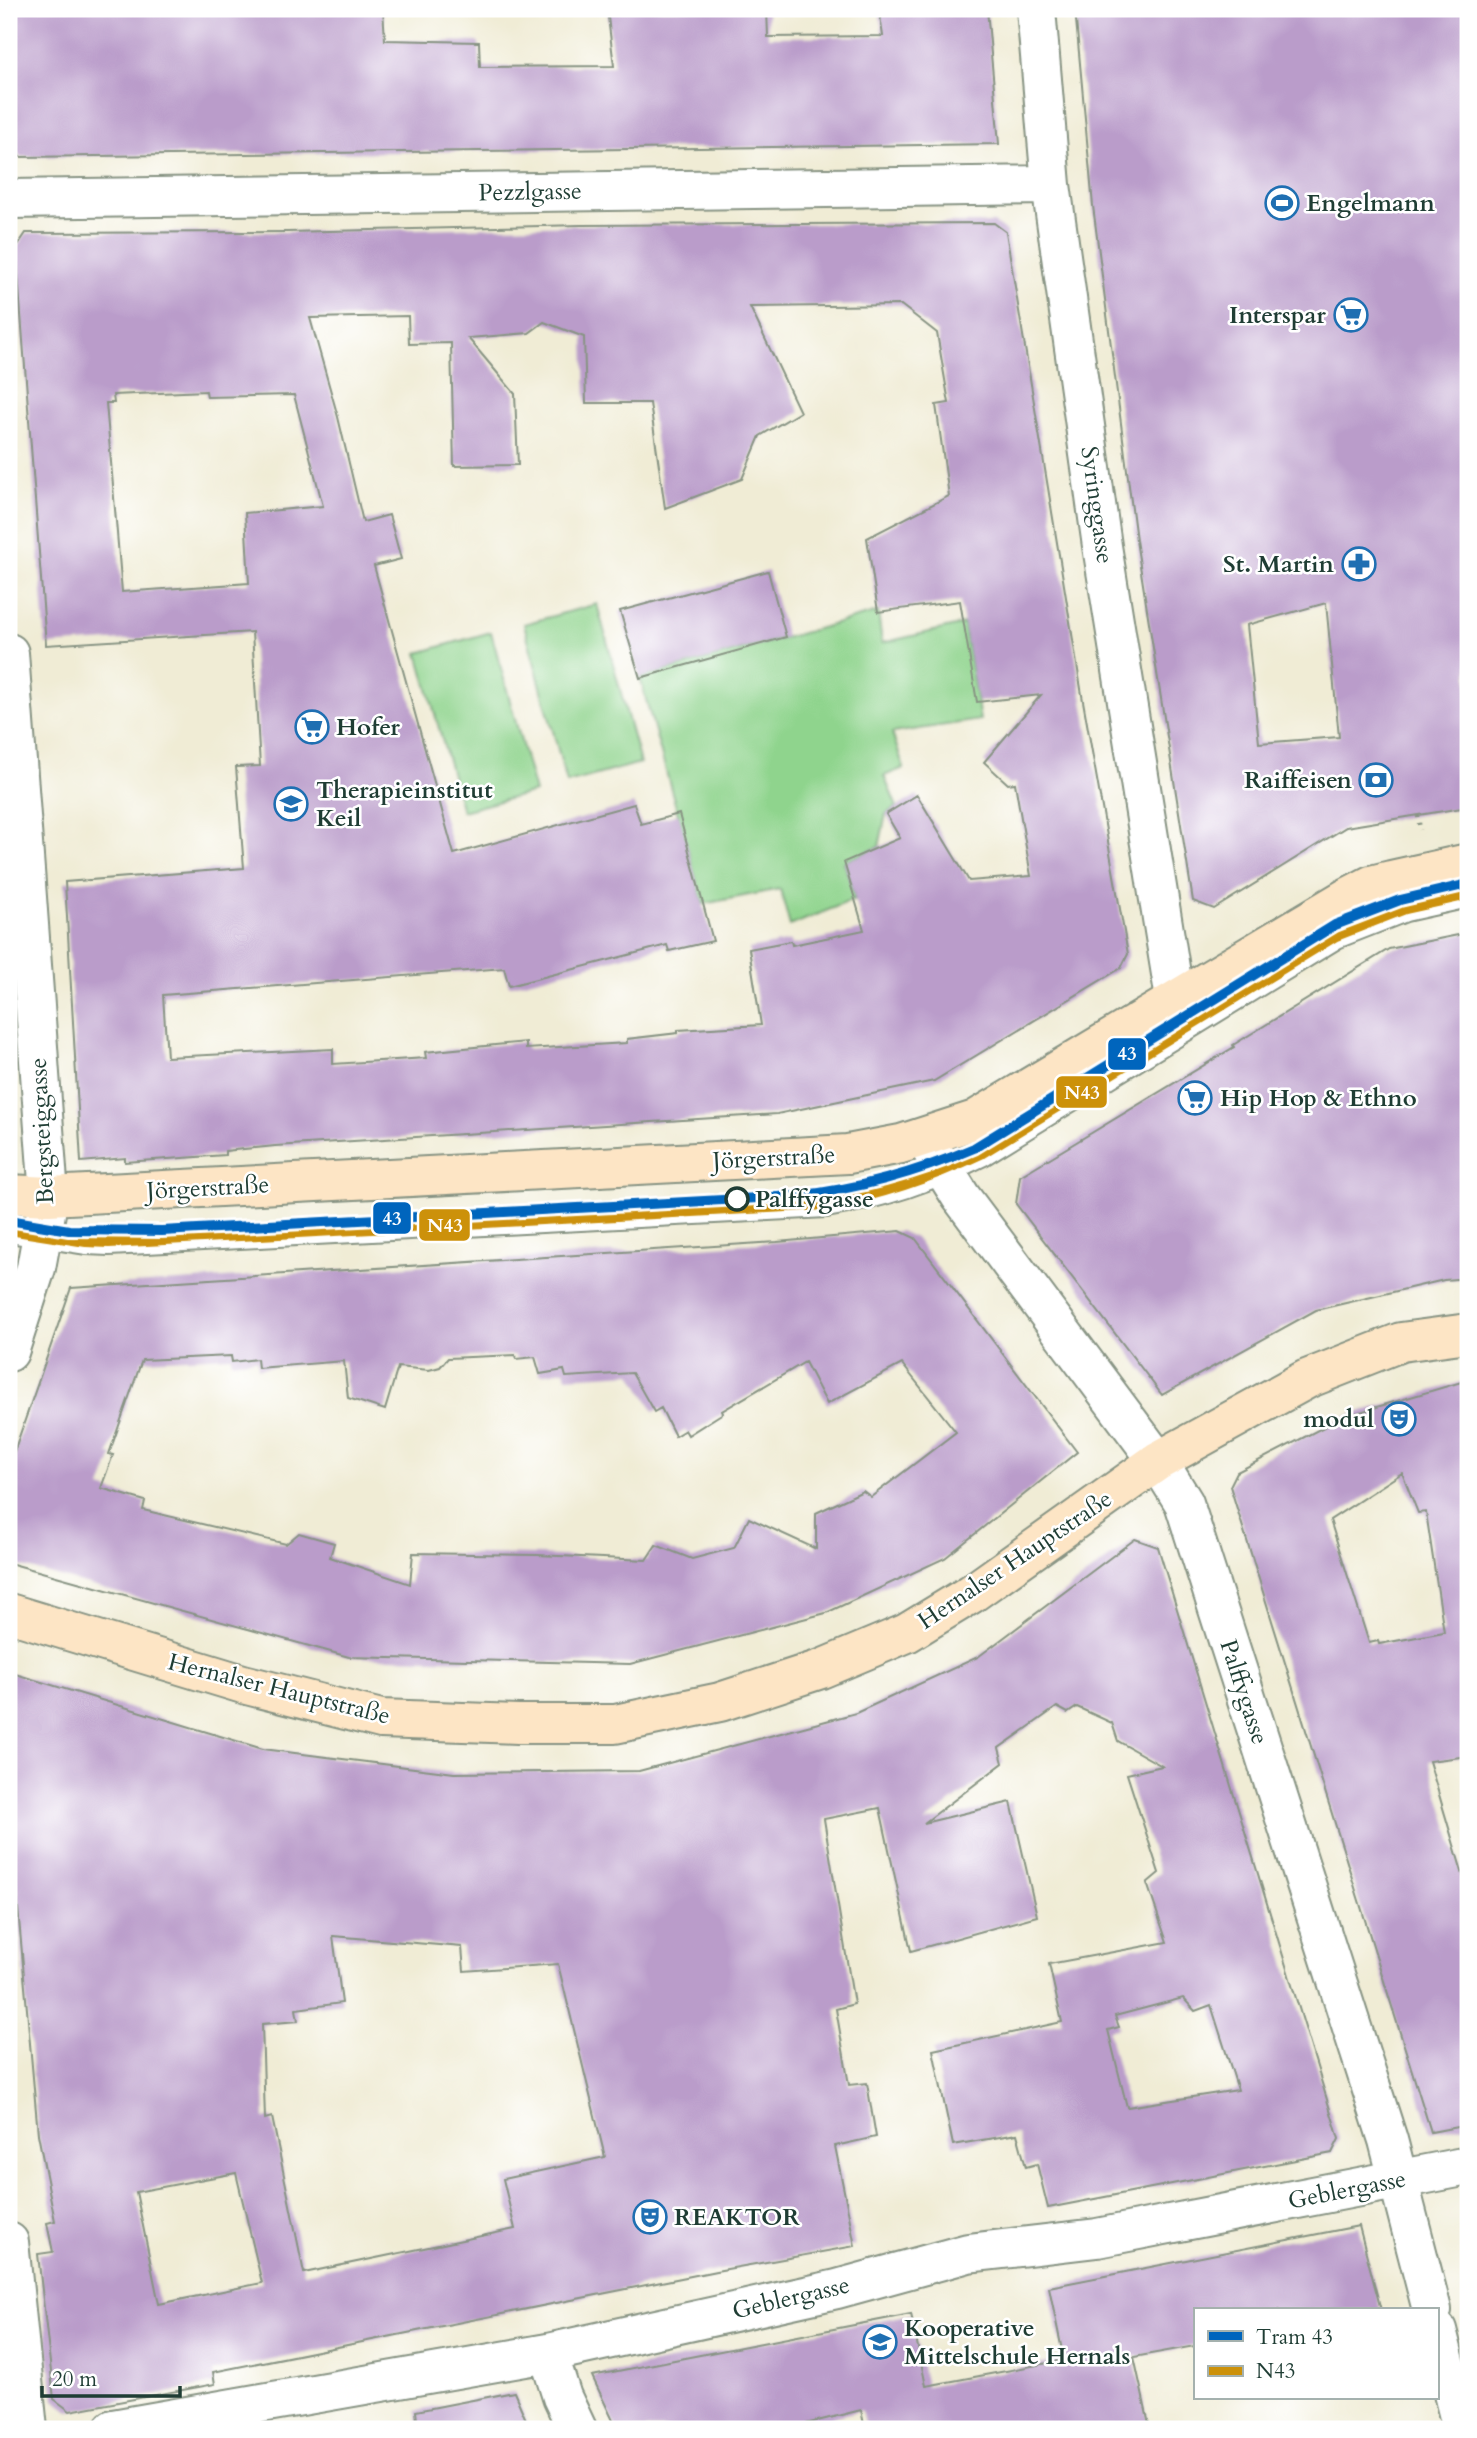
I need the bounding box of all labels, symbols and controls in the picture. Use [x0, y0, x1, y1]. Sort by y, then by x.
street label: Pezzlgasse [478, 175, 582, 209]
sports icon: Engelmann [1263, 184, 1301, 222]
place label: Engelmann [1306, 187, 1435, 220]
supermarket icon: Interspar [1332, 296, 1370, 334]
place label: Interspar [1229, 299, 1326, 332]
street label: Syringgasse [1072, 444, 1122, 566]
pharmacy icon: St. Martin [1340, 545, 1378, 583]
place label: St. Martin [1223, 548, 1335, 581]
supermarket icon: Hofer [293, 708, 331, 746]
place label: Hofer [336, 711, 400, 744]
bank icon: Raiffeisen [1357, 761, 1395, 799]
place label: Raiffeisen [1244, 764, 1353, 797]
place label: Therapieinstitut Keil [316, 774, 493, 835]
school or university icon: Therapieinstitut Keil [272, 785, 310, 823]
line badge: 43 [1107, 1037, 1147, 1071]
text: 43 [1117, 1041, 1137, 1067]
street label: Bergsteiggasse [22, 1057, 62, 1205]
line badge: N43 [1055, 1075, 1108, 1109]
supermarket icon: Hip Hop & Ethno [1176, 1079, 1214, 1117]
text: N43 [1064, 1080, 1100, 1106]
place label: Hip Hop & Ethno [1220, 1082, 1417, 1115]
street label: Jörgerstraße [709, 1138, 836, 1178]
street label: Jörgerstraße [143, 1168, 270, 1208]
place label: Palffygasse [755, 1183, 874, 1216]
marker: Palffygasse [725, 1187, 749, 1211]
line badge: 43 [372, 1201, 412, 1235]
text: 43 [382, 1206, 402, 1232]
line badge: N43 [418, 1208, 471, 1242]
text: N43 [427, 1213, 463, 1239]
theatre icon: modul [1380, 1400, 1418, 1438]
place label: modul [1303, 1403, 1374, 1436]
street label: Hernalser Hauptstraße [911, 1483, 1119, 1637]
street label: Palffygasse [1212, 1635, 1276, 1749]
street label: Hernalser Hauptstraße [164, 1645, 394, 1733]
street label: Geblergasse [1285, 2162, 1409, 2218]
theatre icon: REAKTOR [631, 2198, 669, 2236]
place label: REAKTOR [674, 2201, 800, 2234]
street label: Geblergasse [729, 2269, 853, 2327]
legend [1194, 2308, 1438, 2400]
place label: Kooperative Mittelschule Hernals [904, 2312, 1130, 2373]
school or university icon: Kooperative Mittelschule Hernals [861, 2323, 899, 2361]
text: Tram 43 [1256, 2323, 1333, 2352]
scale bar [42, 2354, 180, 2398]
text: N43 [1256, 2357, 1295, 2386]
text: 20 m [52, 2365, 97, 2394]

